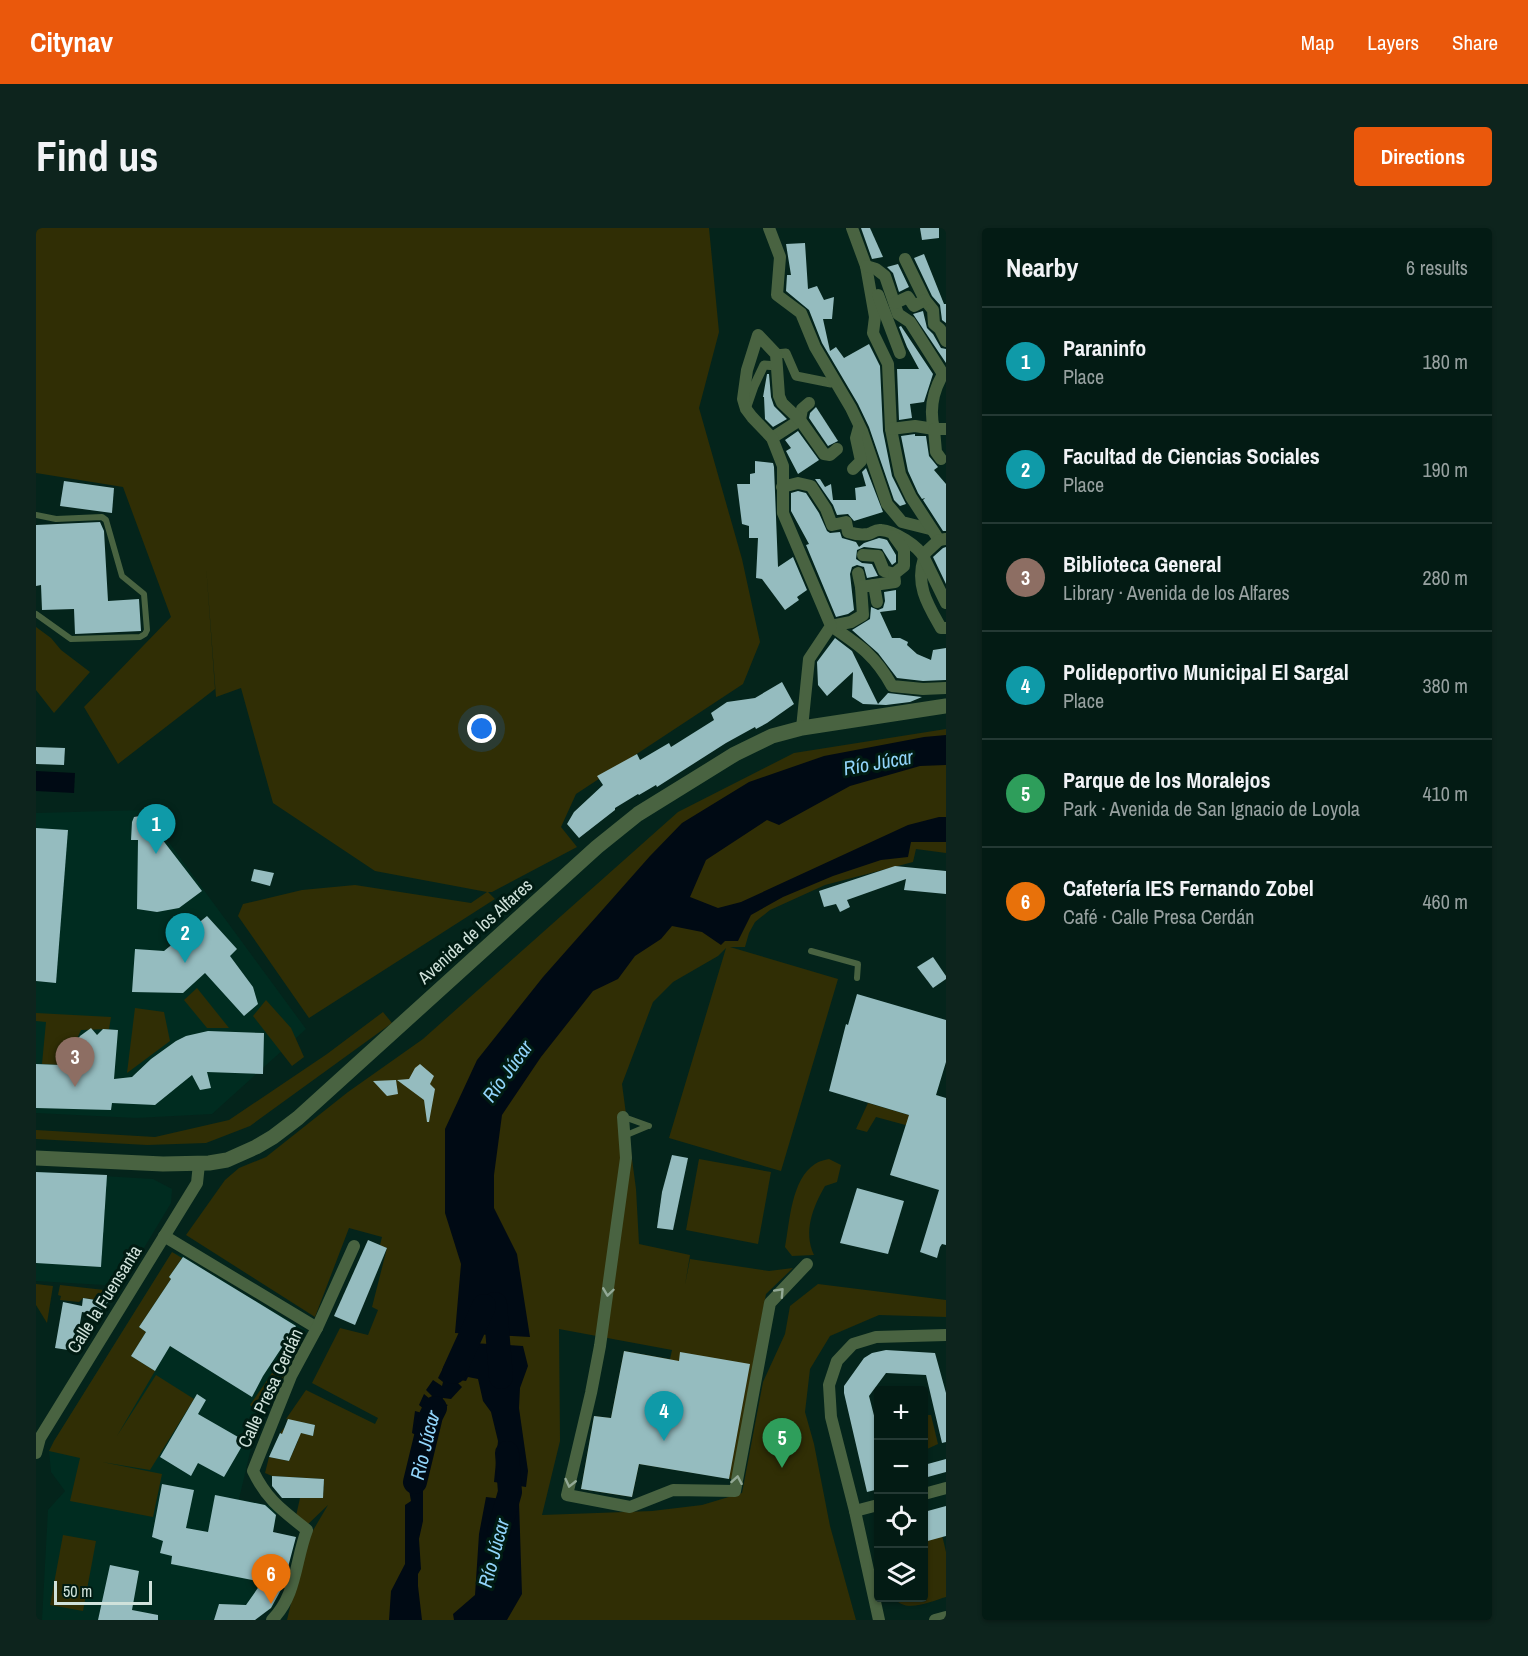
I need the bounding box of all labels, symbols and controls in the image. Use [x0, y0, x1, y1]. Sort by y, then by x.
text: Citynav [30, 23, 113, 61]
text: Map [1301, 28, 1334, 57]
text: Layers [1367, 28, 1419, 57]
text: Share [1452, 28, 1498, 57]
button: Directions [1354, 127, 1492, 186]
text: Find us [36, 128, 158, 184]
text: Nearby [1006, 250, 1078, 285]
text: 6 results [1406, 254, 1468, 281]
text: Paraninfo [1063, 333, 1146, 363]
text: 1 [1021, 348, 1030, 375]
text: 180 m [1422, 348, 1468, 375]
text: Place [1063, 363, 1104, 390]
text: Facultad de Ciencias Sociales [1063, 441, 1320, 471]
text: 2 [1021, 456, 1030, 483]
text: 190 m [1422, 456, 1468, 483]
text: Place [1063, 471, 1104, 498]
text: Biblioteca General [1063, 549, 1221, 579]
text: 3 [1021, 564, 1030, 591]
text: 280 m [1422, 564, 1468, 591]
text: Library · Avenida de los Alfares [1063, 579, 1290, 606]
text: Polideportivo Municipal El Sargal [1063, 657, 1349, 687]
text: 4 [1021, 672, 1030, 699]
text: 380 m [1422, 672, 1468, 699]
text: Place [1063, 687, 1104, 714]
your location [467, 714, 496, 743]
water label: Río Júcar [841, 743, 915, 781]
text: Parque de los Moralejos [1063, 765, 1271, 795]
text: 5 [1021, 780, 1030, 807]
text: 410 m [1422, 780, 1468, 807]
text: Park · Avenida de San Ignacio de Loyola [1063, 795, 1360, 822]
pin: 1 [136, 804, 176, 854]
street label: Avenida de los Alfares [411, 873, 538, 990]
text: Cafetería IES Fernando Zobel [1063, 873, 1314, 903]
text: 6 [1021, 888, 1030, 915]
text: 460 m [1422, 888, 1468, 915]
text: Café · Calle Presa Cerdán [1063, 903, 1254, 930]
pin: 2 [166, 914, 204, 963]
water label: Río Júcar [475, 1034, 539, 1107]
pin: 3 [56, 1038, 94, 1087]
street label: Calle la Fuensanta [61, 1240, 147, 1358]
one-way arrow [602, 1287, 614, 1297]
one-way arrow [773, 1289, 784, 1299]
street label: Calle Presa Cerdán [231, 1324, 309, 1452]
map controls [874, 1386, 928, 1602]
button: + [874, 1386, 928, 1440]
pin: 4 [644, 1392, 684, 1441]
water label: Rio Júcar [403, 1405, 446, 1482]
pin: 5 [762, 1418, 802, 1468]
button: − [874, 1440, 928, 1494]
one-way arrow [730, 1476, 743, 1486]
one-way arrow [564, 1478, 577, 1488]
button: locate [874, 1494, 928, 1548]
water label: Río Júcar [471, 1515, 515, 1590]
button: layers [874, 1548, 928, 1602]
pin: 6 [252, 1554, 290, 1604]
scale bar [54, 1578, 152, 1606]
text: 50 m [63, 1580, 92, 1602]

